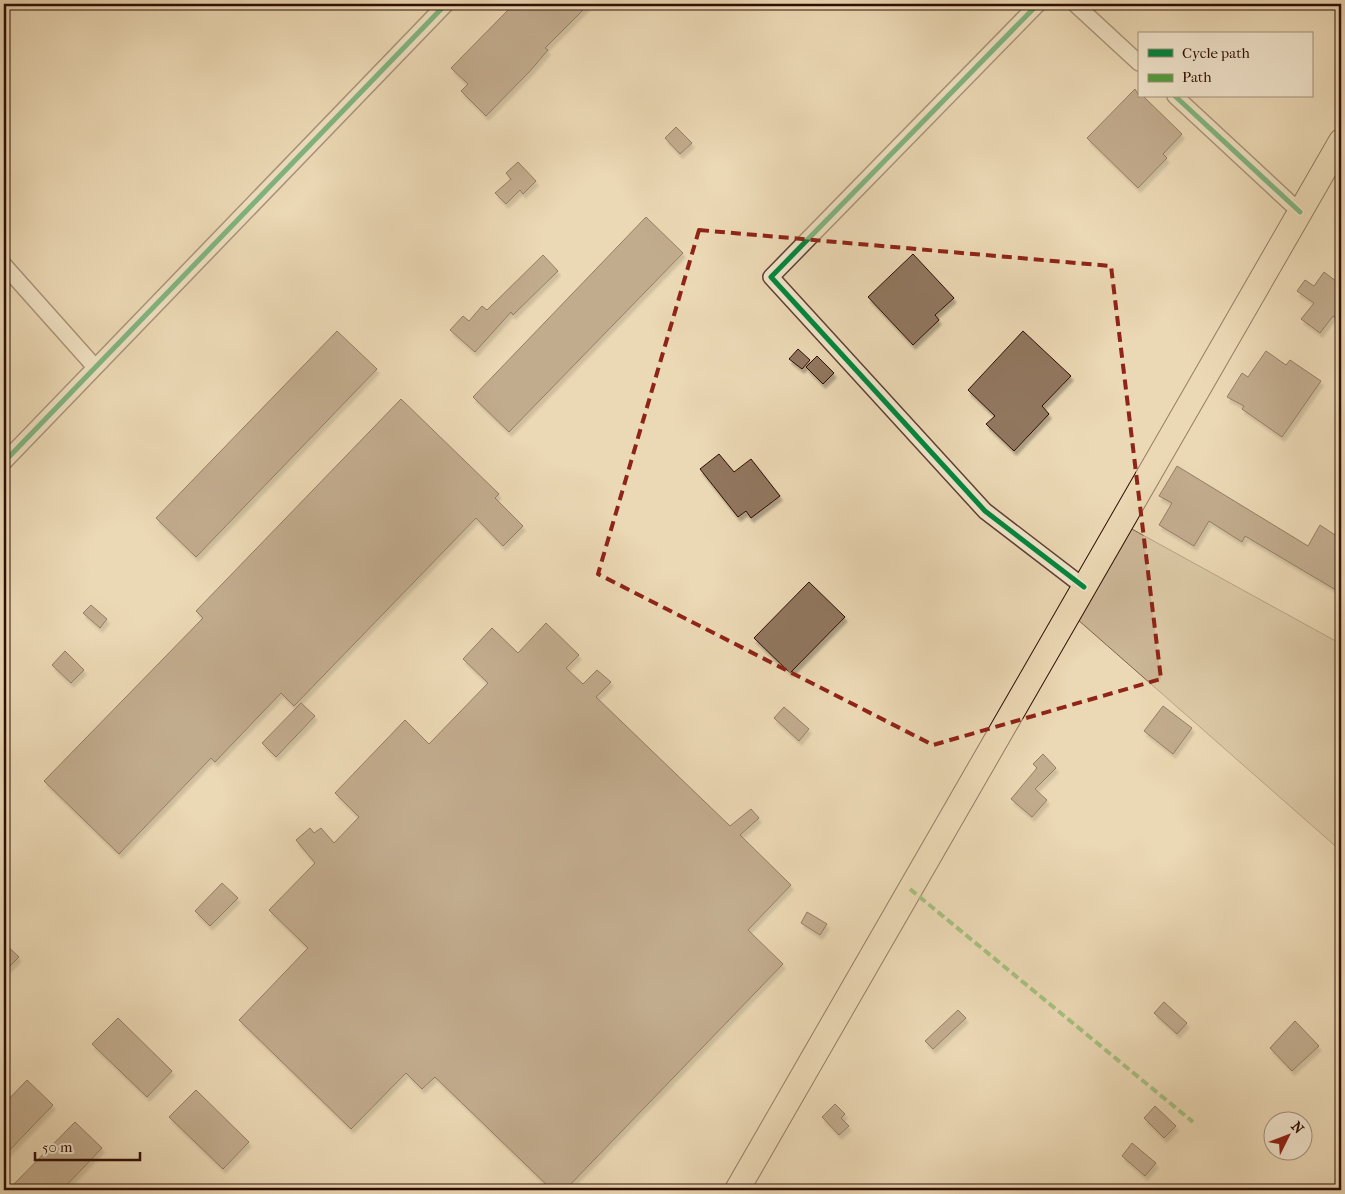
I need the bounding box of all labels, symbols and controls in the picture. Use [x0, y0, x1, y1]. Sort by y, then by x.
legend [1138, 32, 1312, 98]
text: Cycle path [1182, 44, 1250, 62]
text: Path [1182, 68, 1212, 86]
north arrow [1262, 1112, 1312, 1162]
text: N [1287, 1118, 1307, 1138]
scale bar [35, 1129, 140, 1161]
text: 50 m [42, 1138, 73, 1156]

